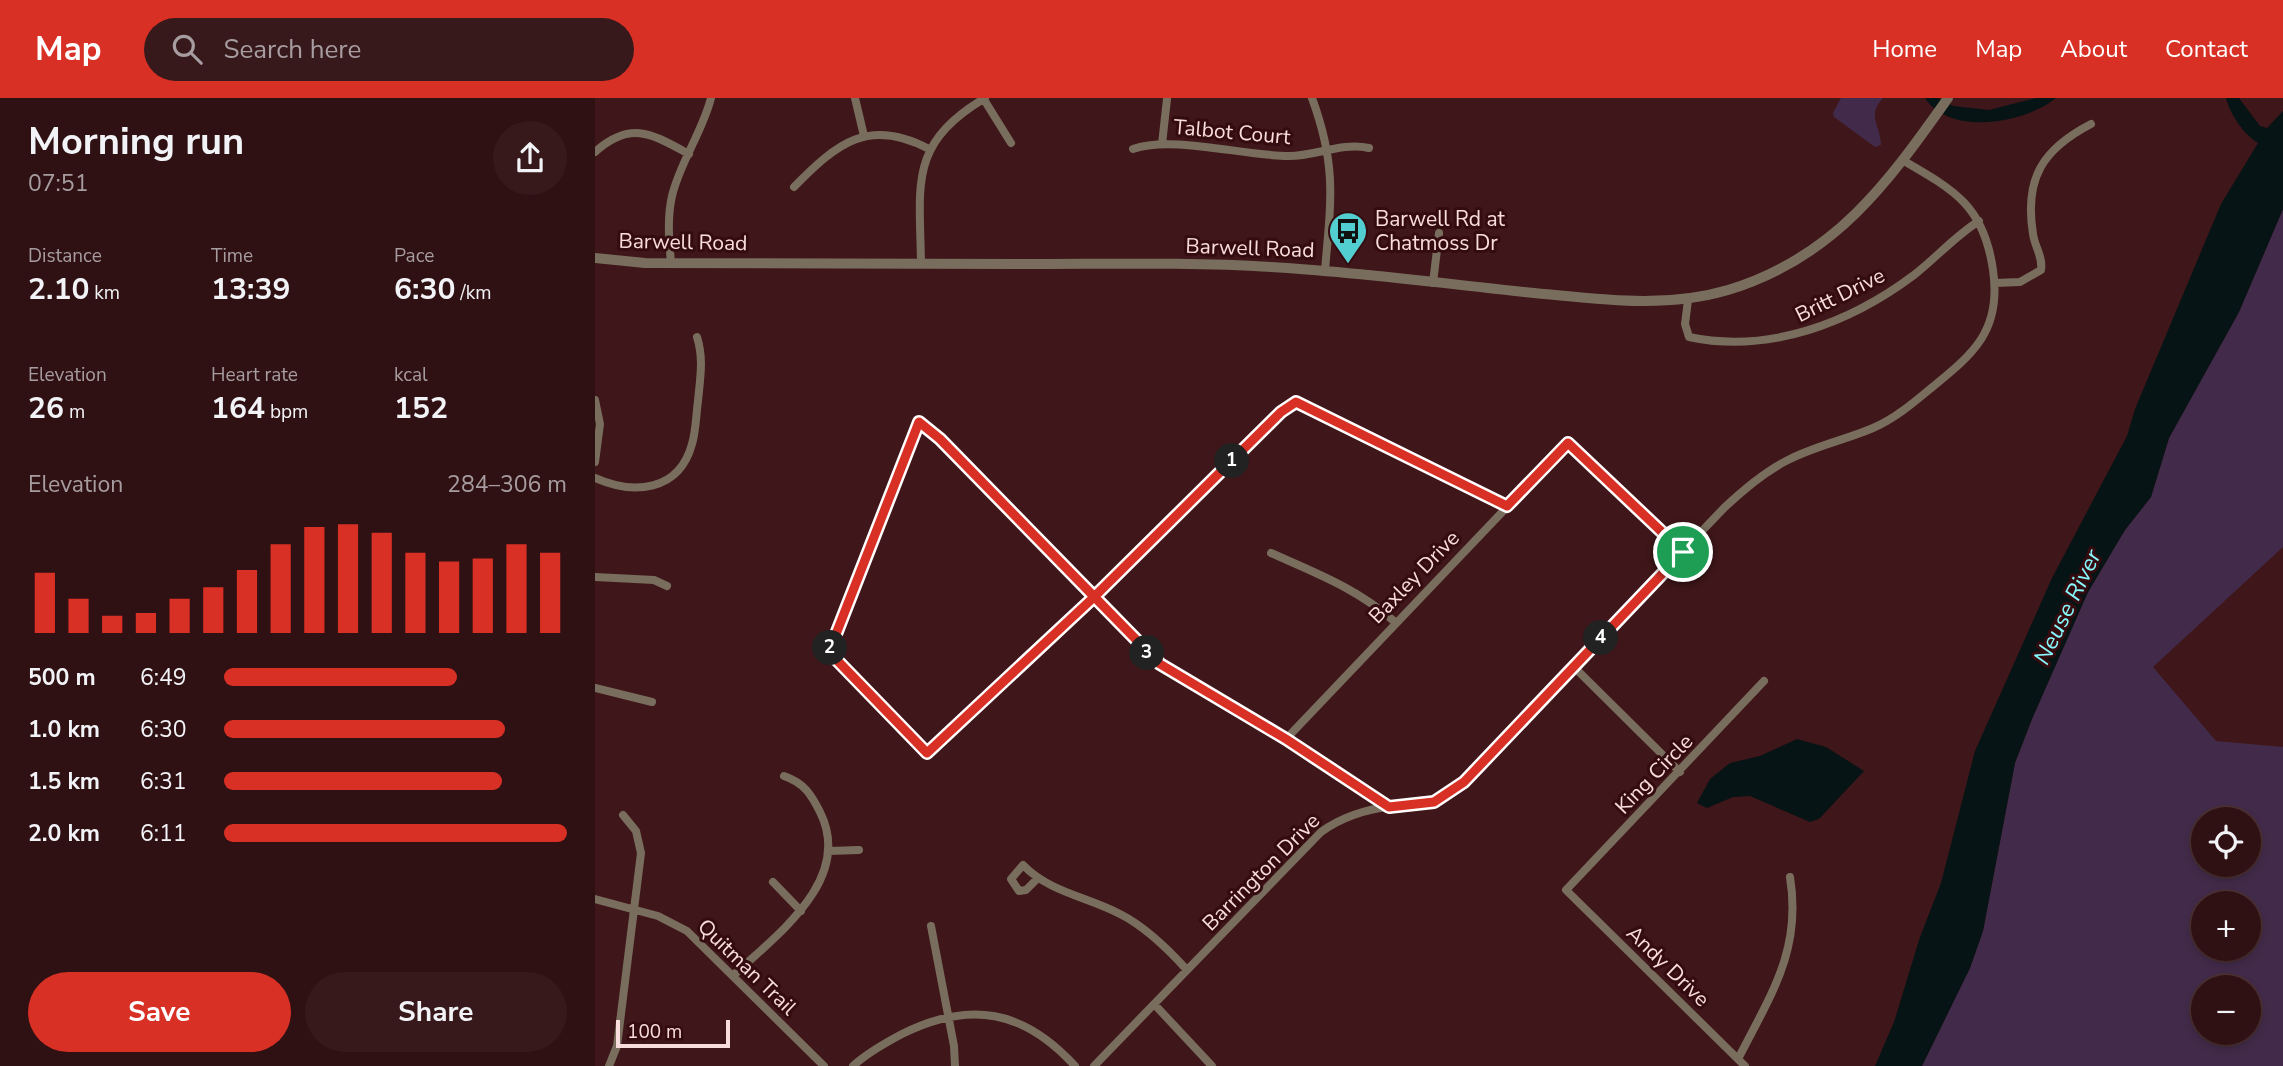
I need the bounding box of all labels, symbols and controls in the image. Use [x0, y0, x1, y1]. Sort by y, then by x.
search box [144, 18, 634, 81]
text: Map [35, 27, 102, 72]
icon: search [168, 30, 206, 68]
text: Search here [224, 32, 361, 67]
text: Home [1872, 33, 1937, 65]
text: Map [1975, 33, 2022, 65]
text: About [2060, 33, 2127, 65]
text: Contact [2165, 33, 2248, 65]
street label: Talbot Court [1172, 113, 1292, 151]
text: Morning run [28, 116, 244, 167]
button: share [493, 121, 567, 195]
text: 07:51 [28, 168, 88, 199]
place label: Barwell Rd at Chatmoss Dr [1375, 205, 1506, 257]
bus stop icon: Barwell Rd at Chatmoss Dr [1327, 210, 1369, 265]
street label: Barwell Road [618, 227, 748, 257]
street label: Barwell Road [1185, 232, 1315, 264]
text: Distance [28, 243, 102, 269]
text: Time [211, 243, 253, 269]
text: Pace [394, 243, 434, 269]
street label: Britt Drive [1791, 261, 1889, 329]
text: 2.10 [28, 269, 89, 310]
text: 13:39 [211, 269, 290, 310]
text: 6:30 [394, 269, 455, 310]
text: km [89, 280, 120, 306]
text: /km [455, 280, 491, 306]
text: Elevation [28, 362, 107, 388]
text: Heart rate [211, 362, 298, 388]
text: kcal [394, 362, 428, 388]
text: 26 [28, 388, 64, 429]
text: 164 [211, 388, 265, 429]
text: 152 [394, 388, 448, 429]
text: m [64, 399, 85, 425]
text: bpm [265, 399, 308, 425]
pin: 1 [1215, 444, 1249, 478]
text: 1 [1226, 447, 1237, 473]
text: Elevation [28, 469, 123, 500]
text: 284–306 m [447, 469, 567, 500]
pin [1653, 522, 1713, 582]
street label: Baxley Drive [1362, 524, 1466, 630]
icon: arrive [1664, 533, 1702, 571]
water label: Neuse River [2026, 544, 2109, 670]
pin: 4 [1583, 620, 1619, 656]
text: 4 [1595, 624, 1606, 650]
pin: 2 [813, 630, 847, 666]
text: 2 [824, 634, 835, 660]
pin: 3 [1129, 636, 1165, 670]
text: 3 [1141, 639, 1152, 665]
text: 500 m [28, 662, 96, 693]
text: 6:49 [140, 662, 187, 693]
text: 1.0 km [28, 714, 100, 745]
text: 6:30 [140, 714, 187, 745]
street label: King Circle [1609, 728, 1699, 820]
text: 1.5 km [28, 766, 100, 797]
text: 6:31 [140, 766, 187, 797]
street label: Barrington Drive [1196, 807, 1326, 937]
map controls [2191, 807, 2261, 1045]
button: locate [2191, 807, 2261, 877]
text: 2.0 km [28, 818, 100, 849]
text: 6:11 [140, 818, 187, 849]
button: + [2191, 891, 2261, 961]
street label: Quitman Trail [692, 913, 803, 1022]
street label: Andy Drive [1620, 919, 1716, 1013]
button: Save [28, 972, 291, 1052]
button: Share [305, 972, 567, 1052]
button: − [2191, 975, 2261, 1045]
scale bar [616, 1017, 730, 1049]
text: 100 m [627, 1019, 682, 1045]

